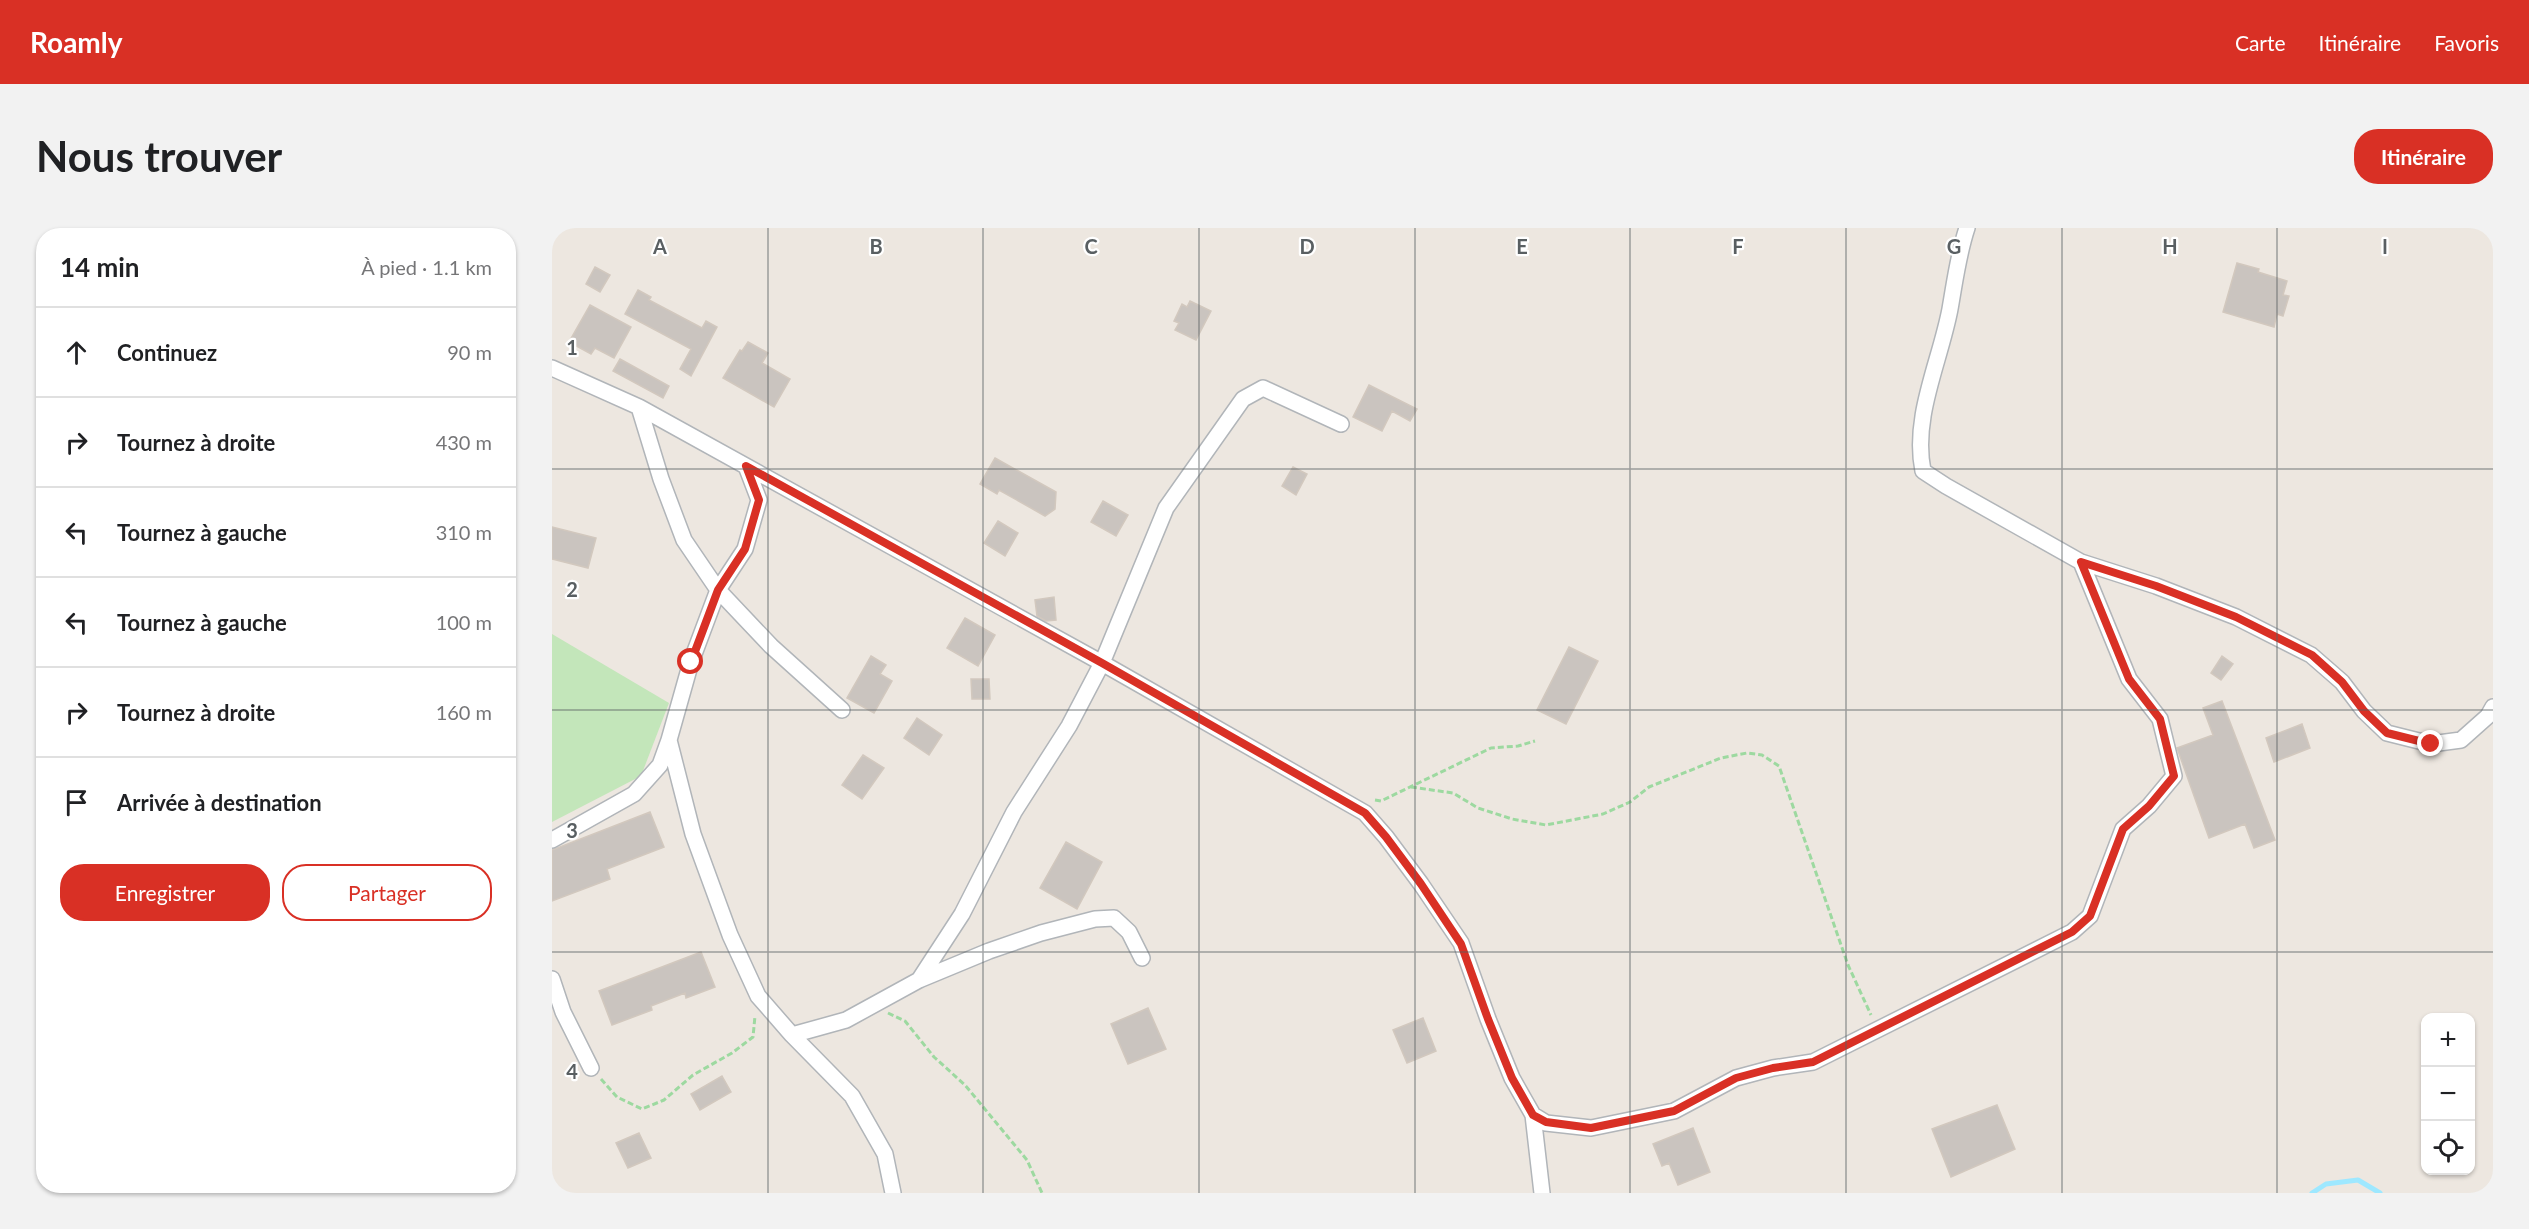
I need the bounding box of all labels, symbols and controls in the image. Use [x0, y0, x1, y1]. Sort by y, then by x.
text: Roamly [30, 25, 123, 59]
text: Carte [2235, 30, 2286, 55]
text: Itinéraire [2319, 30, 2401, 55]
text: Favoris [2434, 30, 2499, 55]
button: Itinéraire [2354, 129, 2493, 184]
text: Nous trouver [36, 131, 282, 181]
text: A [652, 234, 667, 258]
text: B [869, 234, 883, 258]
text: C [1084, 234, 1098, 258]
text: D [1299, 234, 1315, 258]
text: E [1516, 234, 1528, 258]
text: F [1732, 234, 1744, 258]
text: G [1947, 234, 1961, 258]
text: H [2162, 234, 2178, 258]
text: I [2382, 234, 2388, 258]
text: 14 min [60, 251, 140, 283]
text: À pied · 1.1 km [361, 255, 492, 279]
text: 1 [566, 335, 578, 359]
icon: ahead [60, 336, 93, 369]
text: Continuez [117, 339, 217, 366]
text: 90 m [447, 340, 492, 364]
icon: right [60, 426, 93, 459]
text: Tournez à droite [117, 429, 275, 456]
text: 430 m [436, 430, 492, 454]
icon: left [60, 516, 93, 549]
text: Tournez à gauche [117, 519, 287, 546]
text: 310 m [436, 520, 492, 544]
text: 2 [566, 577, 578, 601]
icon: left [60, 606, 93, 639]
text: Tournez à gauche [117, 609, 287, 636]
text: 100 m [436, 610, 492, 634]
route start [677, 648, 703, 674]
icon: right [60, 696, 93, 729]
text: Tournez à droite [117, 699, 275, 726]
text: 160 m [436, 700, 492, 724]
route end [2417, 730, 2443, 756]
icon: arrive [60, 786, 93, 819]
text: Arrivée à destination [117, 789, 322, 816]
text: 3 [566, 818, 578, 842]
button: Enregistrer [60, 864, 270, 921]
button: Partager [282, 864, 492, 921]
map controls [2421, 1013, 2475, 1175]
button: + [2421, 1013, 2475, 1067]
text: 4 [566, 1059, 578, 1083]
button: − [2421, 1067, 2475, 1121]
button: locate [2421, 1121, 2475, 1175]

